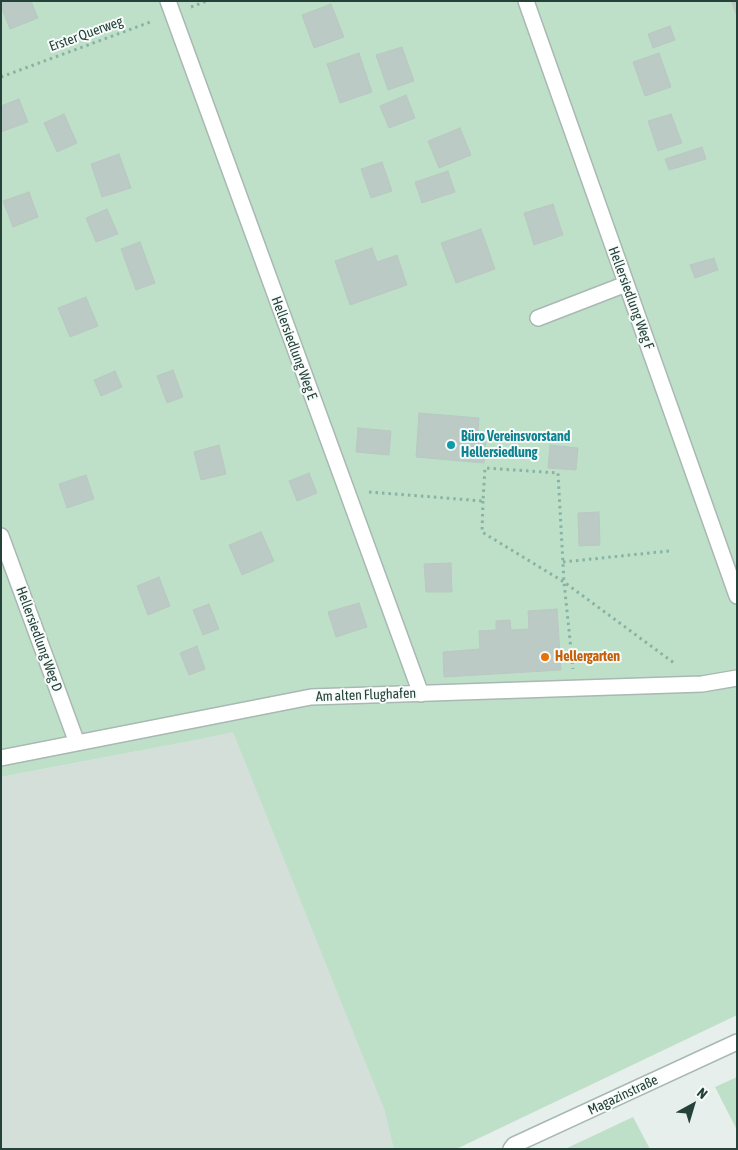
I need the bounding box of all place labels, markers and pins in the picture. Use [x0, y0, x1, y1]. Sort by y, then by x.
place label: Büro Vereinsvorstand Hellersiedlung [461, 429, 571, 462]
marker: Büro Vereinsvorstand Hellersiedlung [445, 439, 457, 451]
place label: Hellergarten [555, 649, 620, 665]
marker: Hellergarten [539, 651, 551, 663]

